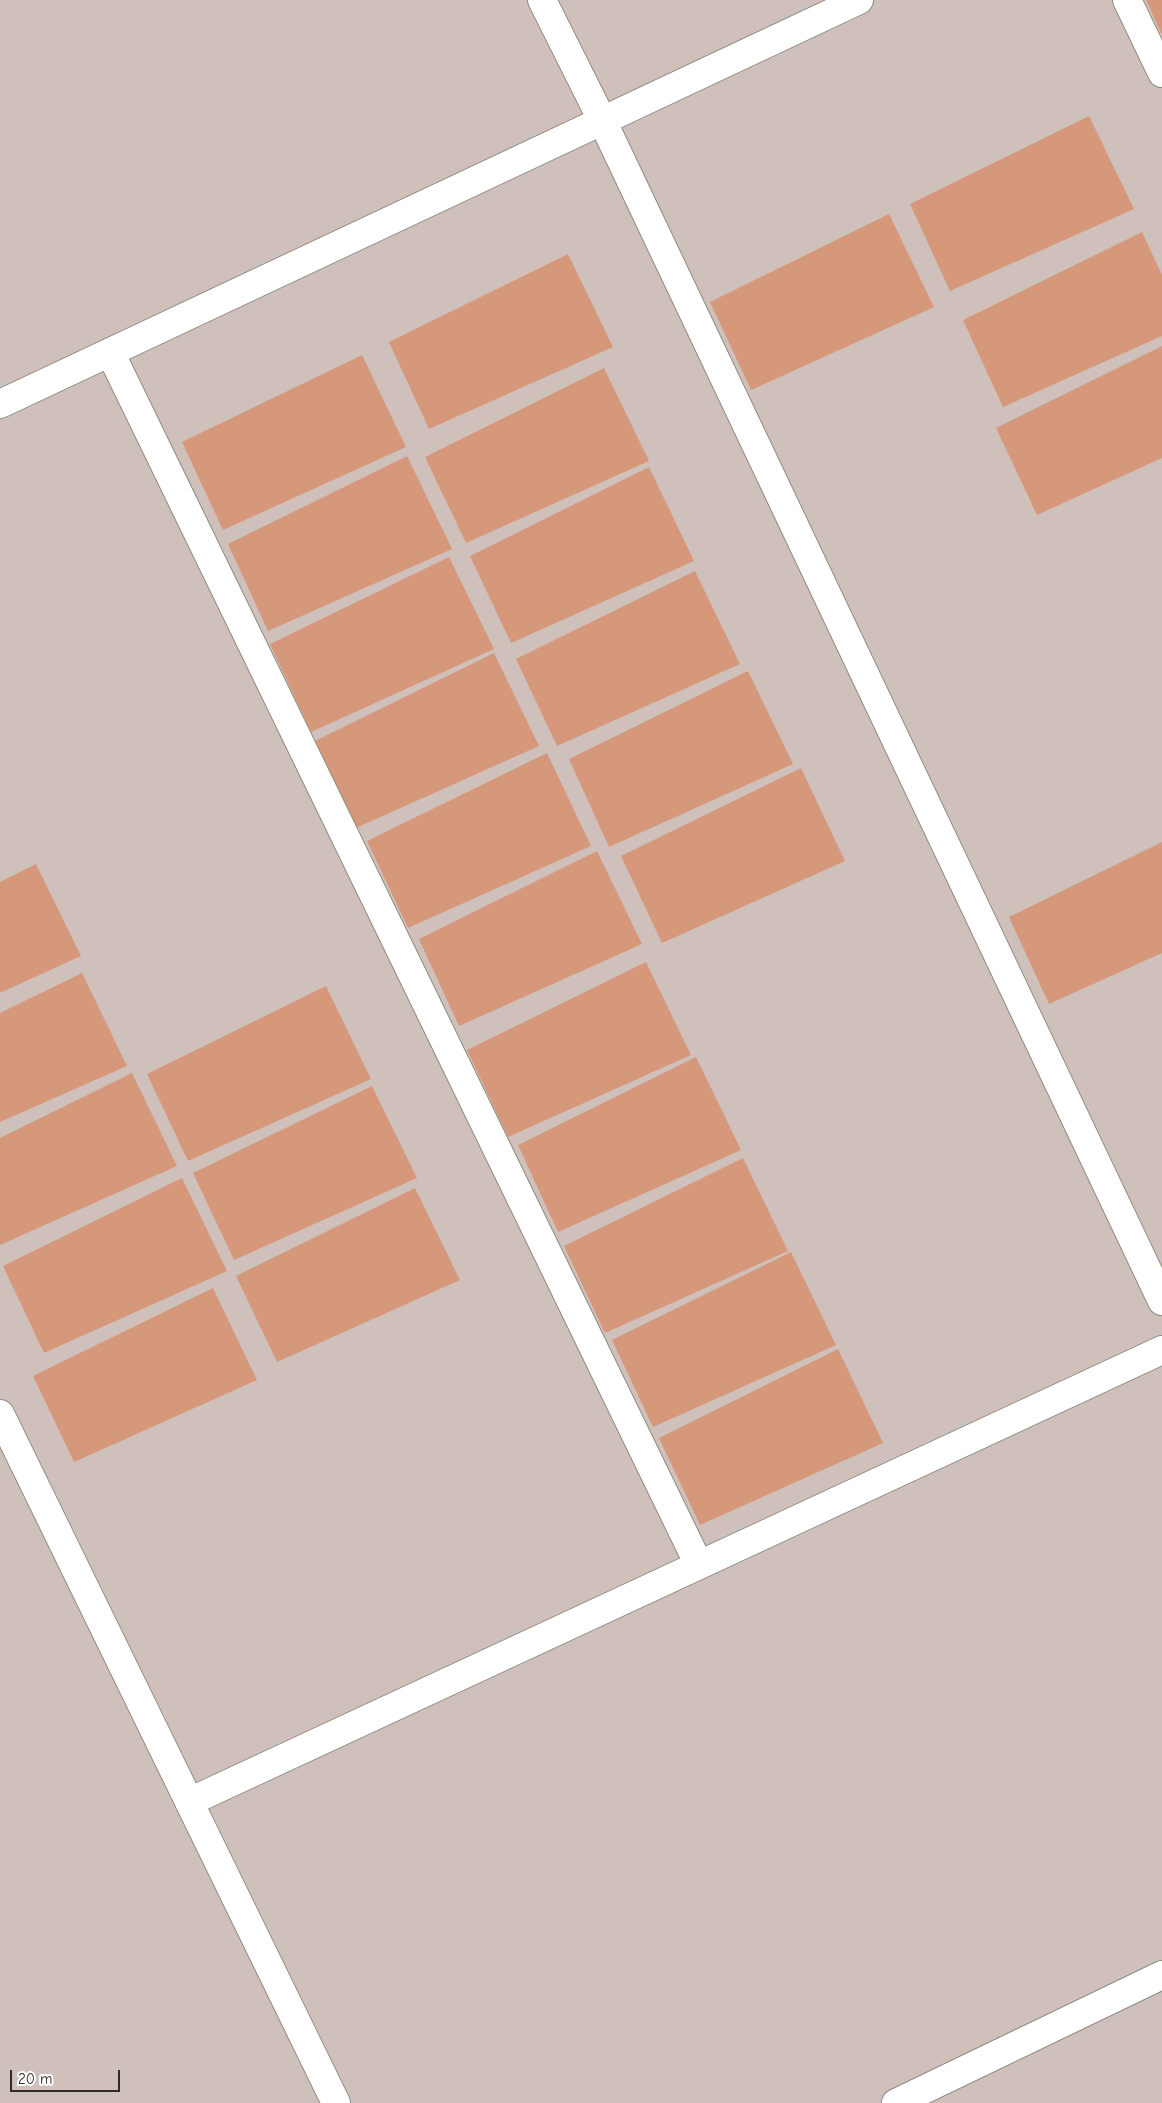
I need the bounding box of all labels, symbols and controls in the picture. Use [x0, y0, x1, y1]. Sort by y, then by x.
scale bar [12, 2060, 122, 2092]
text: 20 m [18, 2070, 52, 2088]

